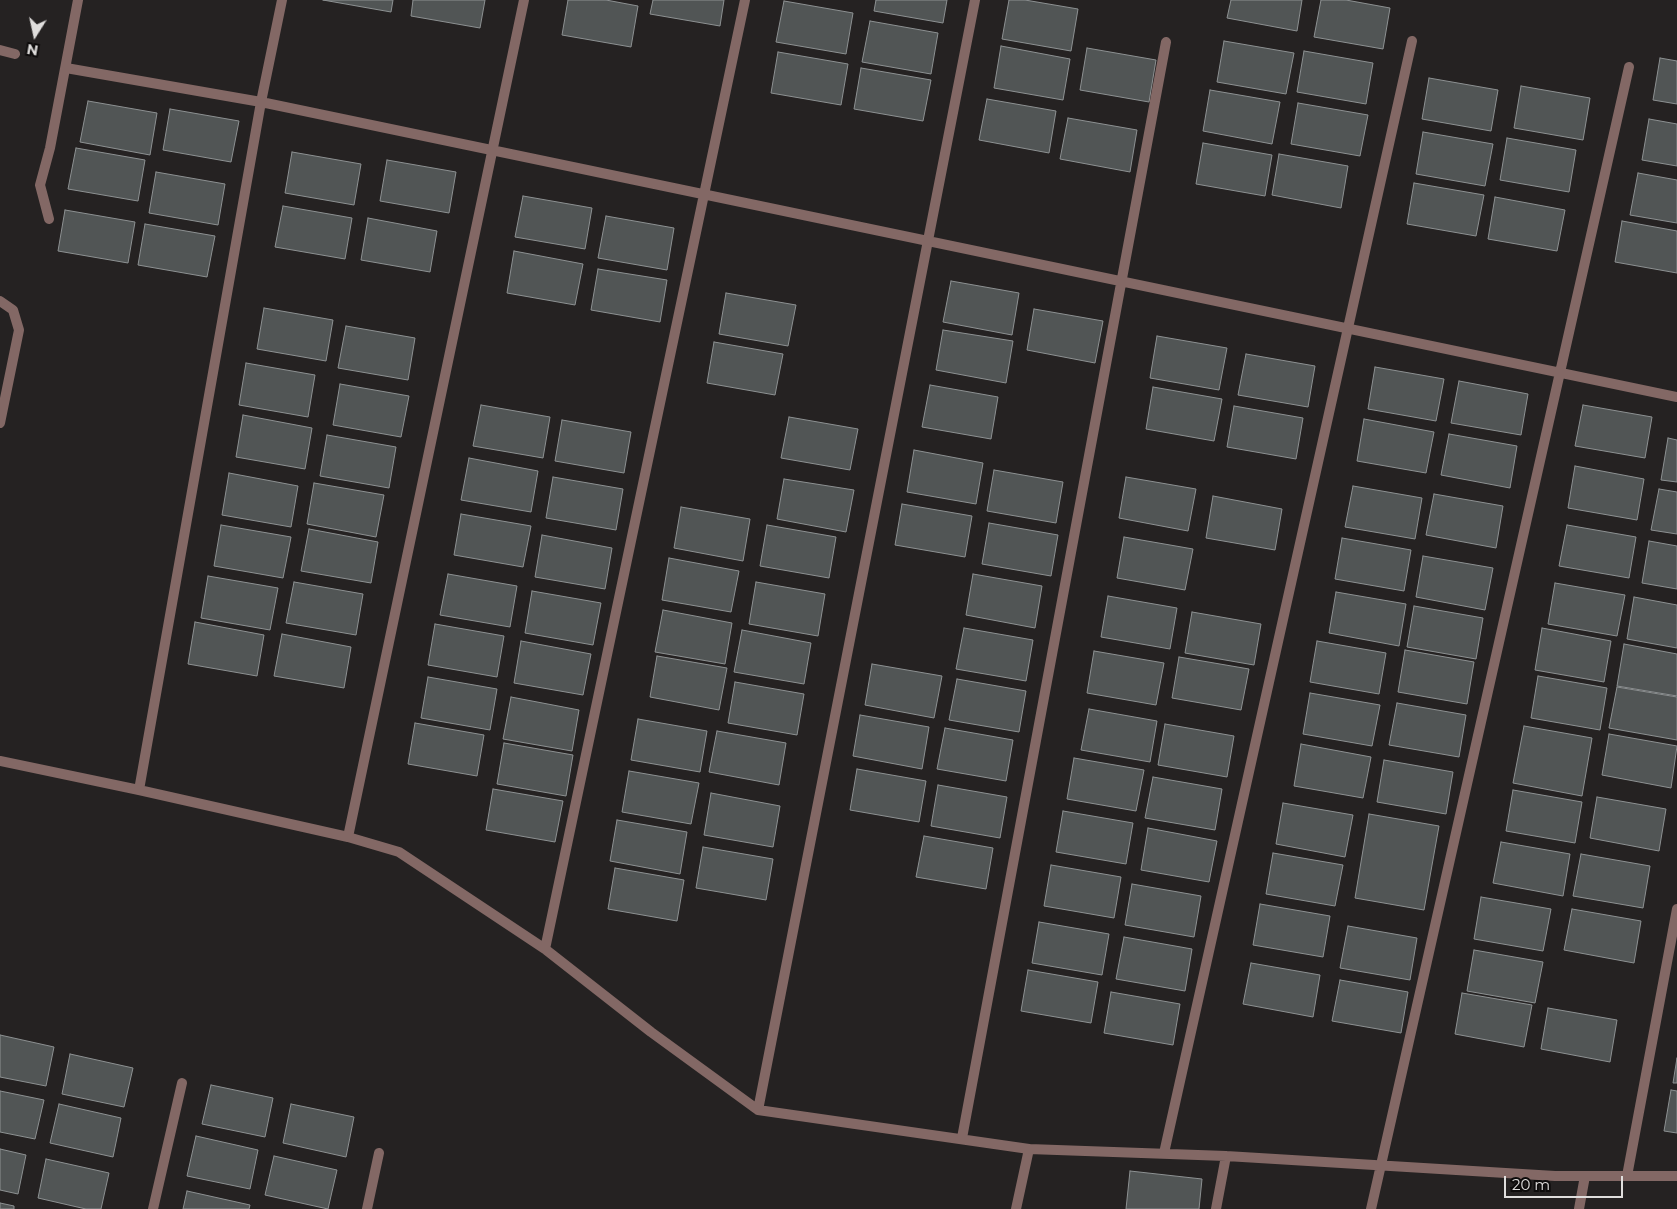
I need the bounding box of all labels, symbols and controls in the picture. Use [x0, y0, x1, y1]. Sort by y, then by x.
north arrow [10, 10, 60, 60]
text: N [25, 40, 40, 60]
scale bar [1507, 1166, 1626, 1198]
text: 20 m [1512, 1175, 1550, 1194]

